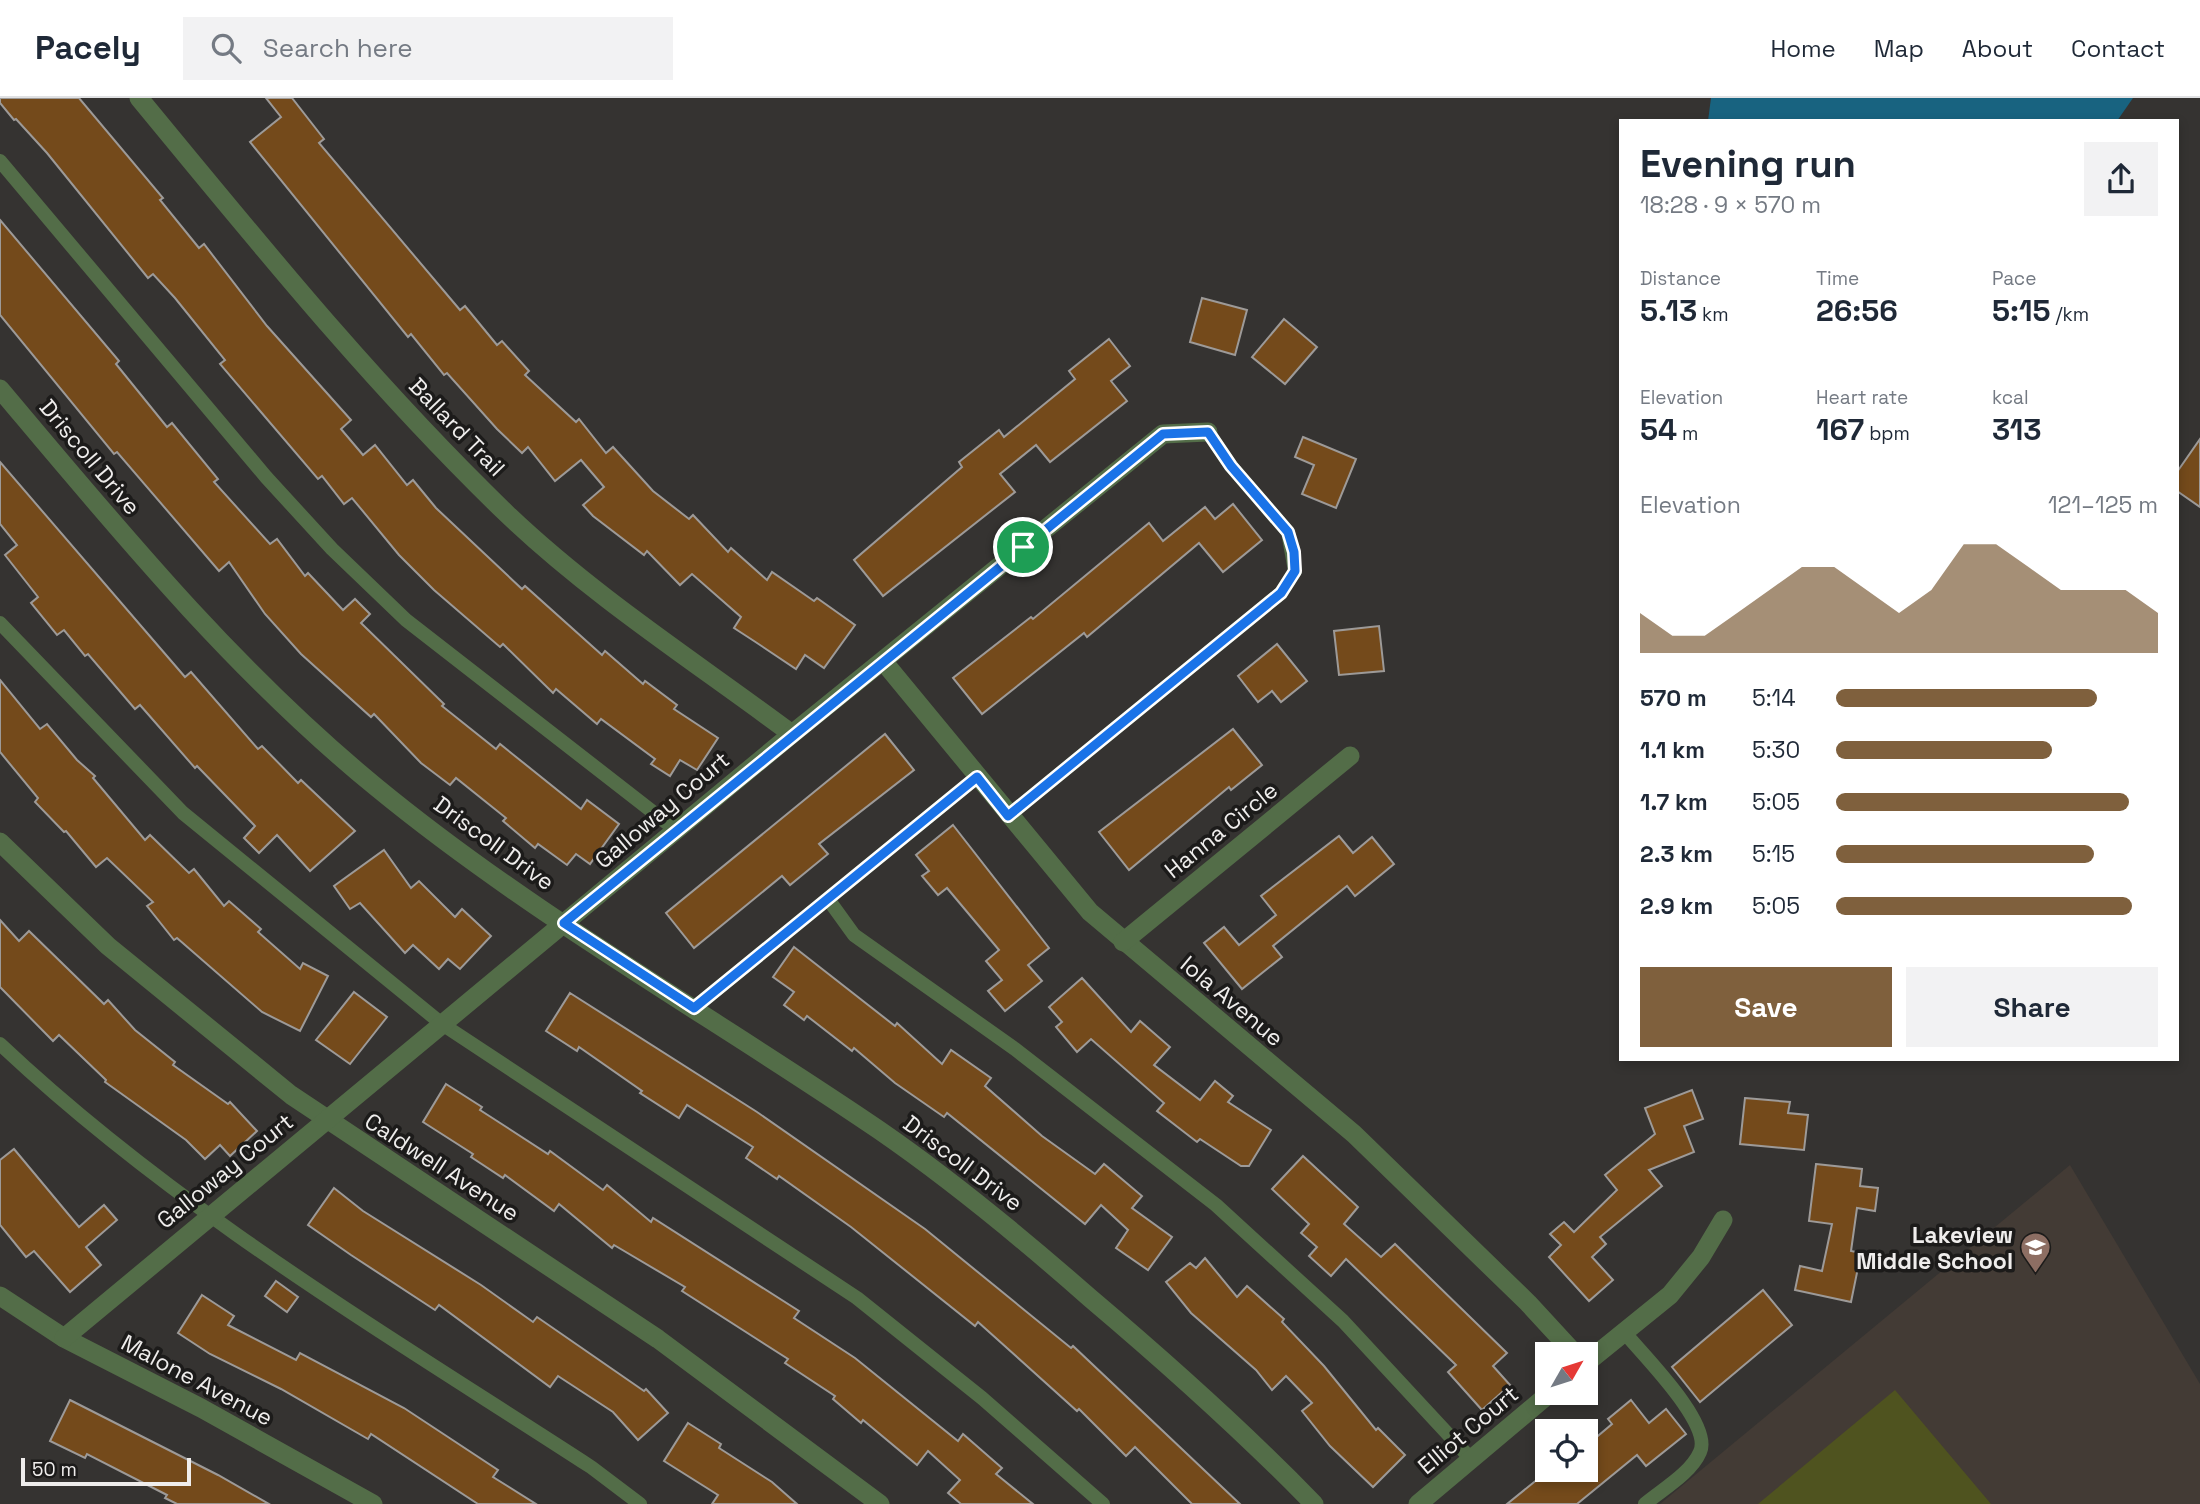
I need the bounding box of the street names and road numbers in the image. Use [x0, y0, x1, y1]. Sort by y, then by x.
street label: Ballard Trail [402, 371, 512, 483]
street label: Driscoll Drive [33, 393, 147, 521]
street label: Galloway Court [588, 745, 736, 875]
street label: Hanna Circle [1158, 775, 1284, 885]
street label: Driscoll Drive [428, 789, 560, 897]
street label: Iola Avenue [1174, 949, 1290, 1053]
street label: Caldwell Avenue [359, 1106, 525, 1228]
street label: Galloway Court [151, 1107, 299, 1235]
street label: Driscoll Drive [897, 1108, 1029, 1218]
street label: Malone Avenue [116, 1327, 278, 1433]
street label: Elliot Court [1411, 1379, 1525, 1481]

